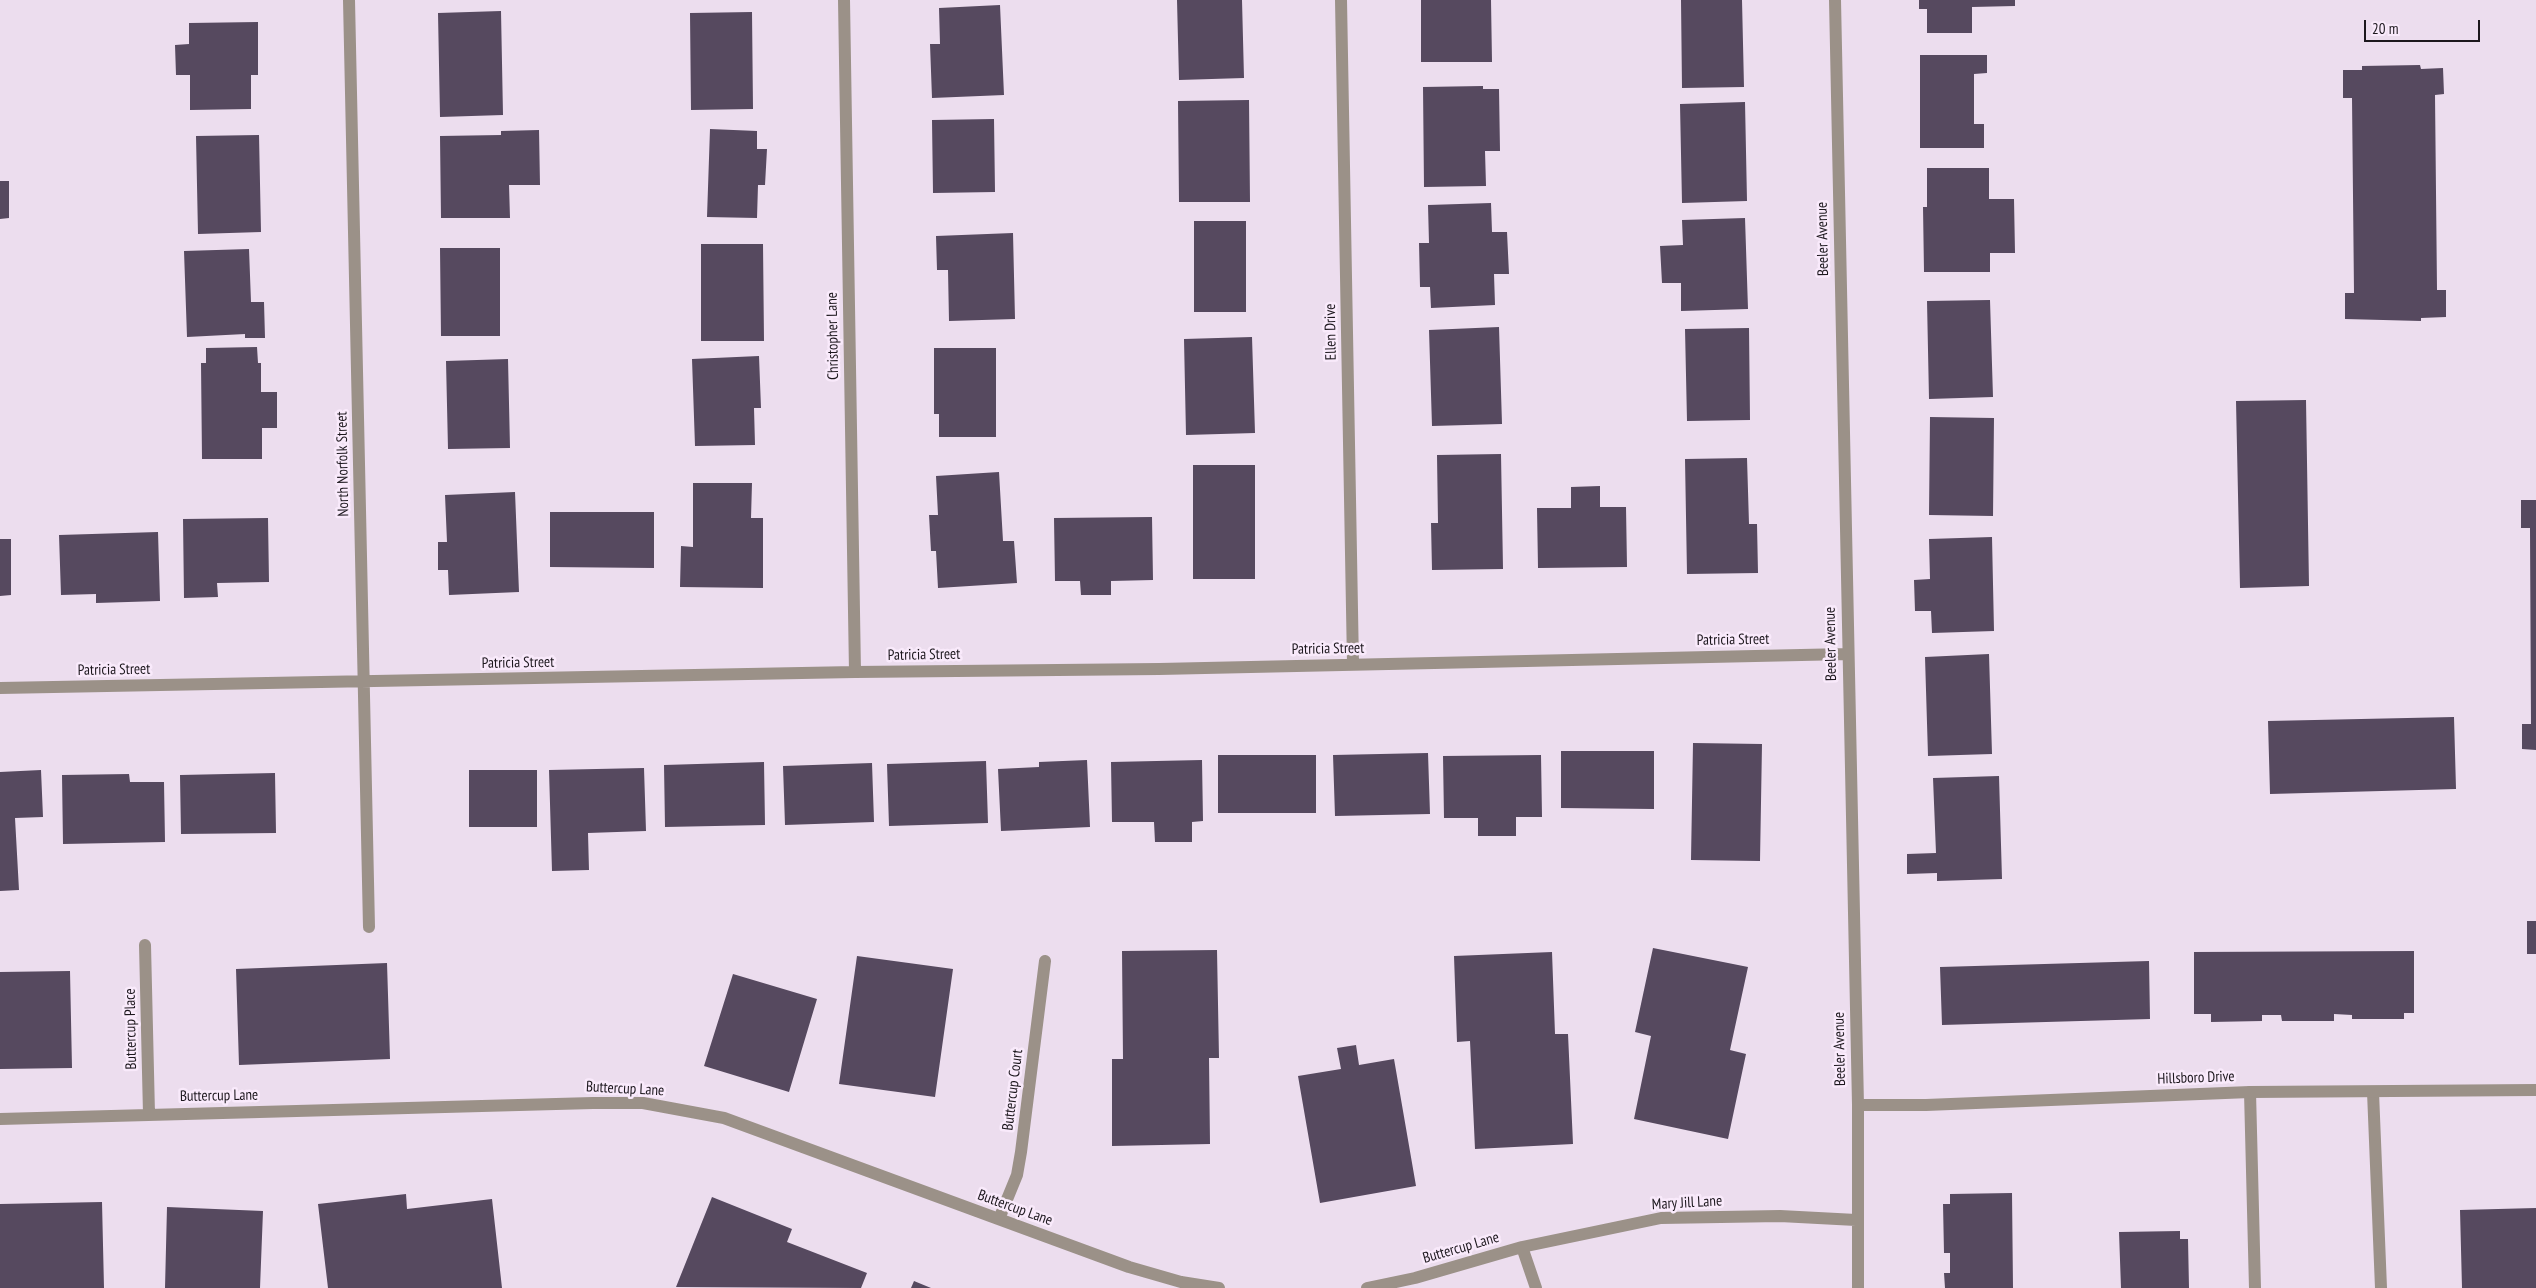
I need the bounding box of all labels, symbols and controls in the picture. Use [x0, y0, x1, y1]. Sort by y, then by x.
scale bar [2366, 10, 2482, 42]
text: 20 m [2372, 19, 2398, 38]
street label: Beeler Avenue [1813, 202, 1833, 276]
street label: Christopher Lane [823, 292, 843, 380]
street label: Ellen Drive [1322, 304, 1340, 360]
street label: North Norfolk Street [333, 411, 353, 517]
street label: Beeler Avenue [1821, 607, 1841, 681]
street label: Patricia Street [1697, 630, 1769, 650]
street label: Patricia Street [1292, 639, 1364, 659]
street label: Patricia Street [888, 645, 960, 665]
street label: Patricia Street [482, 653, 554, 673]
street label: Patricia Street [78, 660, 150, 680]
street label: Buttercup Place [121, 988, 141, 1070]
street label: Beeler Avenue [1830, 1012, 1850, 1086]
street label: Buttercup Court [999, 1048, 1027, 1132]
street label: Hillsboro Drive [2157, 1068, 2235, 1088]
street label: Buttercup Lane [585, 1078, 665, 1100]
street label: Buttercup Lane [180, 1086, 258, 1106]
street label: Buttercup Lane [975, 1186, 1055, 1230]
street label: Mary Jill Lane [1651, 1192, 1723, 1214]
street label: Buttercup Lane [1421, 1229, 1501, 1267]

